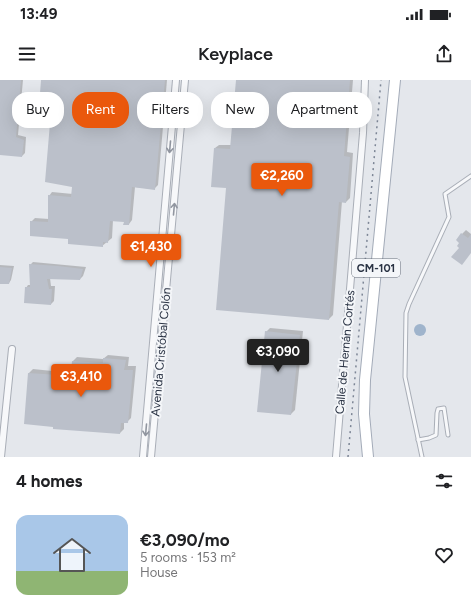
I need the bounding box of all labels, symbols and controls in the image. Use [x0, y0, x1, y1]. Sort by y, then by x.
text: 13:49 [20, 5, 57, 23]
icon: menu [16, 43, 38, 65]
text: Keyplace [198, 43, 273, 65]
icon: share [433, 43, 455, 65]
chip: Buy [12, 92, 64, 128]
chip: Rent [72, 92, 129, 128]
chip: Filters [137, 92, 203, 128]
chip: New [211, 92, 269, 128]
chip: Apartment [277, 92, 372, 128]
one-way arrow [167, 140, 174, 153]
pin: €2,260 [249, 163, 315, 197]
text: €2,260 [260, 168, 304, 183]
one-way arrow [170, 203, 177, 216]
pin: €1,430 [118, 234, 184, 268]
text: €1,430 [130, 239, 172, 254]
road number: CM-101 [352, 259, 400, 277]
street label: Avenida Cristóbal Colón [148, 287, 174, 417]
street label: Calle de Hernán Cortés [333, 289, 357, 415]
pin: €3,090 [245, 339, 311, 373]
text: €3,090 [256, 344, 300, 359]
pin: €3,410 [48, 364, 114, 398]
text: €3,410 [60, 369, 102, 384]
one-way arrow [142, 423, 149, 436]
icon: filters [433, 470, 455, 492]
text: 4 homes [16, 471, 83, 491]
text: €3,090/mo [140, 530, 230, 550]
icon: home [48, 531, 96, 579]
icon: heart [433, 544, 455, 566]
text: 5 rooms · 153 m² [140, 550, 236, 565]
text: House [140, 565, 178, 580]

